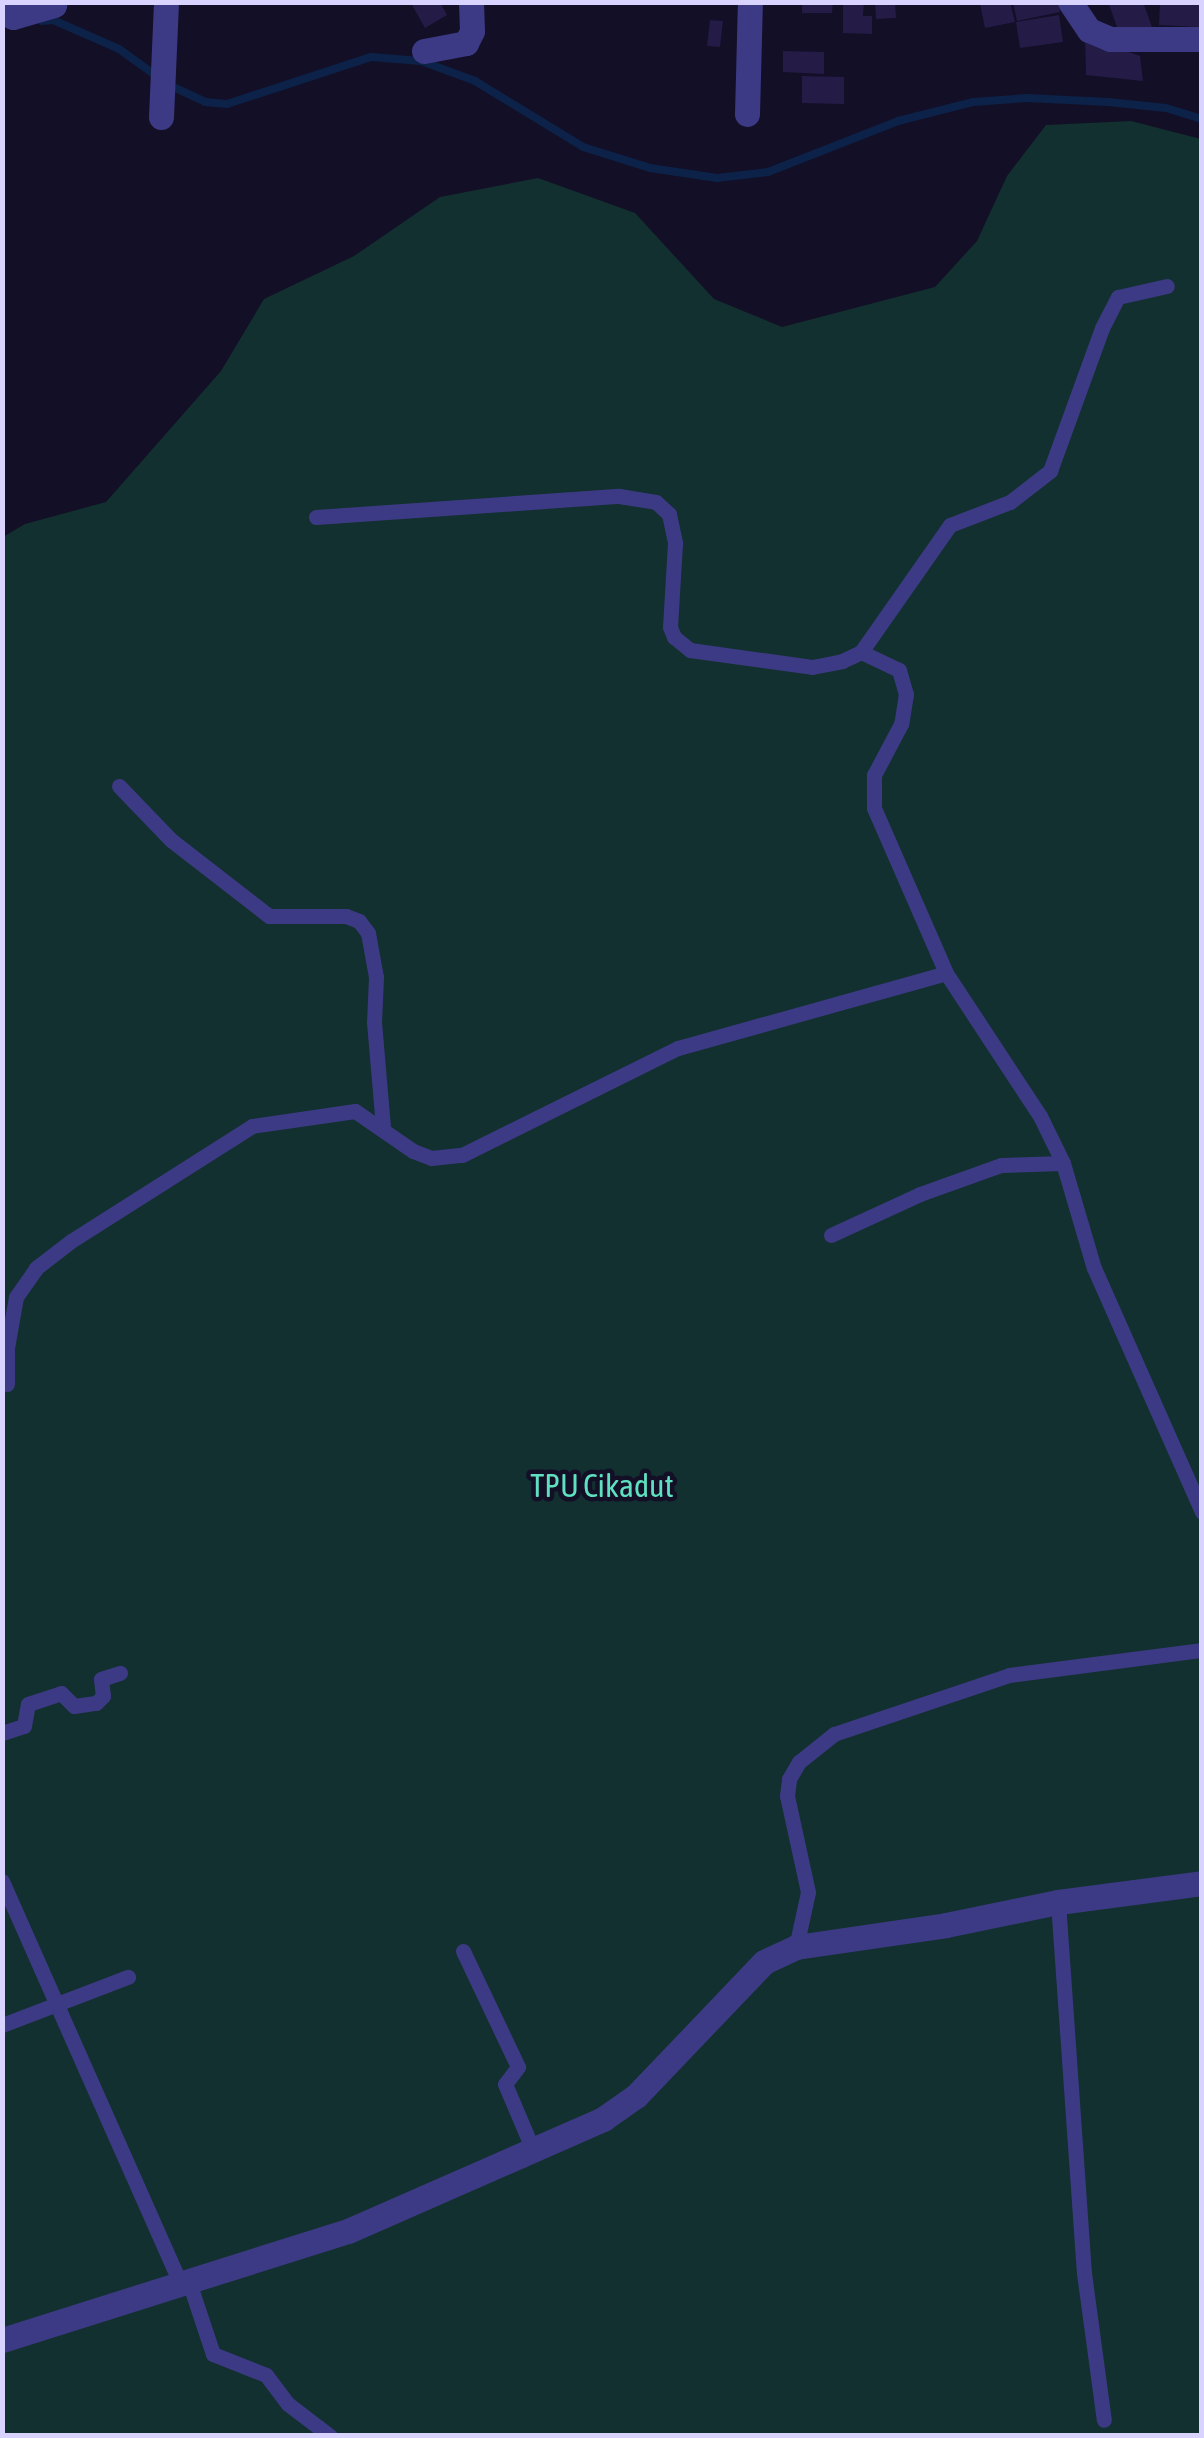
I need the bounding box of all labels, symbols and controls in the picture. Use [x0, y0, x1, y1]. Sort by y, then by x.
park label: TPU Cikadut [530, 1467, 674, 1505]

